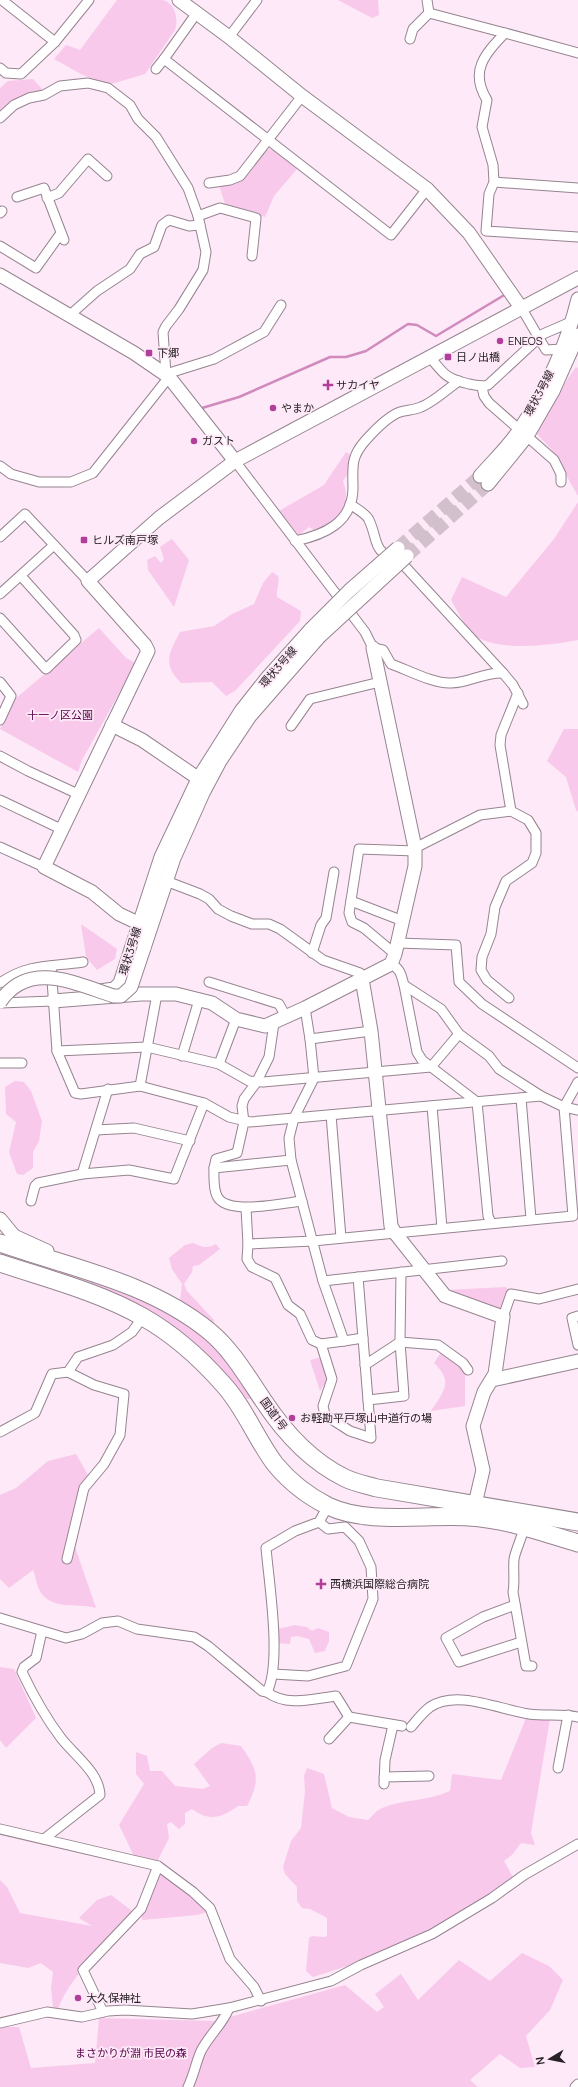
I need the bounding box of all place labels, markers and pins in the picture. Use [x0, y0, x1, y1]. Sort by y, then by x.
place label: ENEOS [508, 333, 543, 348]
marker: ENEOS [495, 336, 505, 346]
place label: 下郷 [157, 345, 179, 360]
marker: 下郷 [144, 348, 154, 358]
place label: 日ノ出橋 [456, 349, 500, 364]
marker: 日ノ出橋 [443, 352, 453, 362]
place label: サカイヤ [336, 377, 380, 392]
marker: サカイヤ [323, 380, 333, 390]
place label: やまか [281, 400, 314, 415]
marker: やまか [268, 403, 278, 413]
place label: ガスト [202, 433, 235, 448]
marker: ガスト [189, 436, 199, 446]
place label: ヒルズ南戸塚 [92, 532, 158, 547]
marker: ヒルズ南戸塚 [79, 535, 89, 545]
place label: お軽勘平戸塚山中道行の場 [300, 1410, 432, 1425]
marker: お軽勘平戸塚山中道行の場 [287, 1413, 297, 1423]
place label: 西横浜国際総合病院 [330, 1576, 429, 1591]
marker: 西横浜国際総合病院 [315, 1578, 327, 1590]
place label: 大久保神社 [86, 1990, 141, 2005]
marker: 大久保神社 [73, 1993, 83, 2003]

